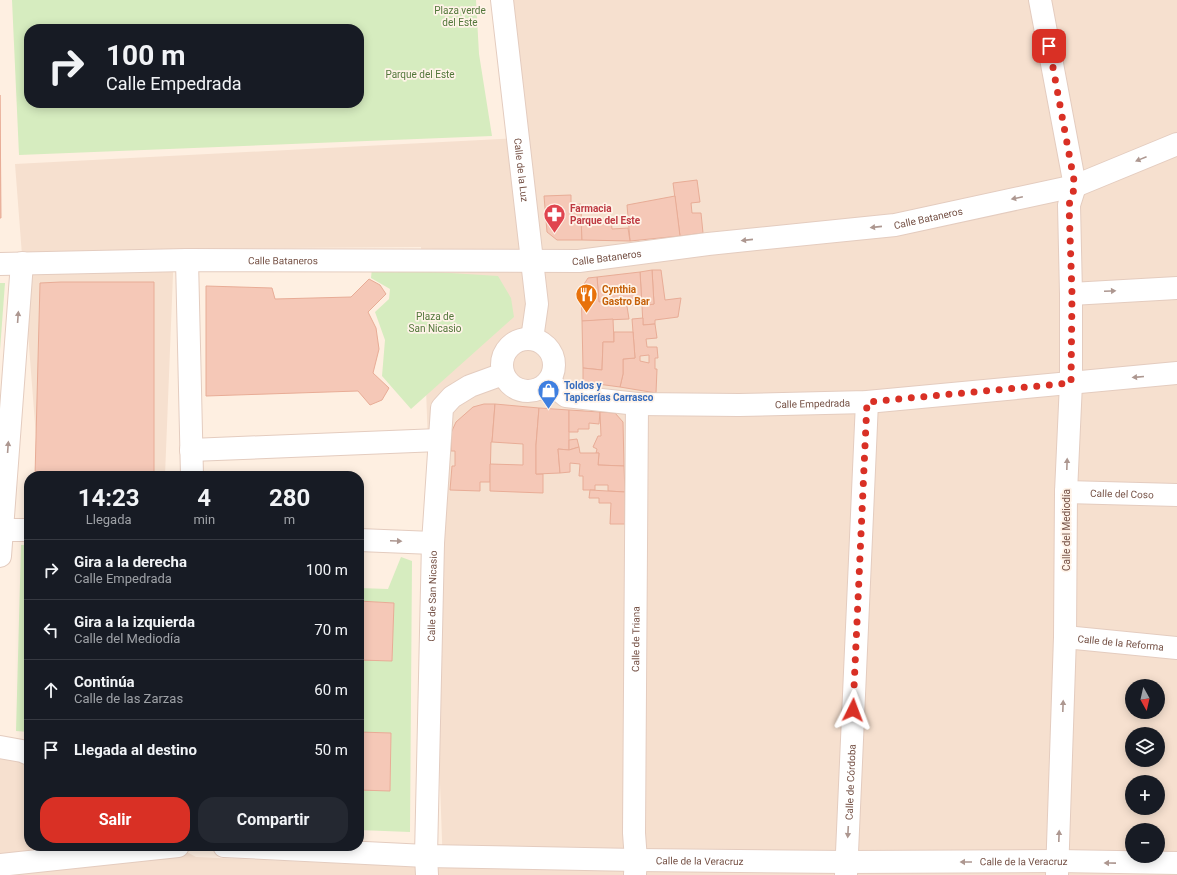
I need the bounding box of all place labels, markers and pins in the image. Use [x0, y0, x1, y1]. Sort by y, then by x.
pin [1032, 29, 1066, 63]
pharmacy icon: Farmacia Parque del Este [542, 201, 568, 234]
place label: Farmacia Parque del Este [570, 203, 641, 226]
restaurant icon: Cynthia Gastro Bar [573, 282, 599, 315]
place label: Cynthia Gastro Bar [602, 284, 650, 307]
shop icon: Toldos y Tapicerías Carrasco [536, 378, 562, 411]
place label: Toldos y Tapicerías Carrasco [564, 380, 654, 403]

